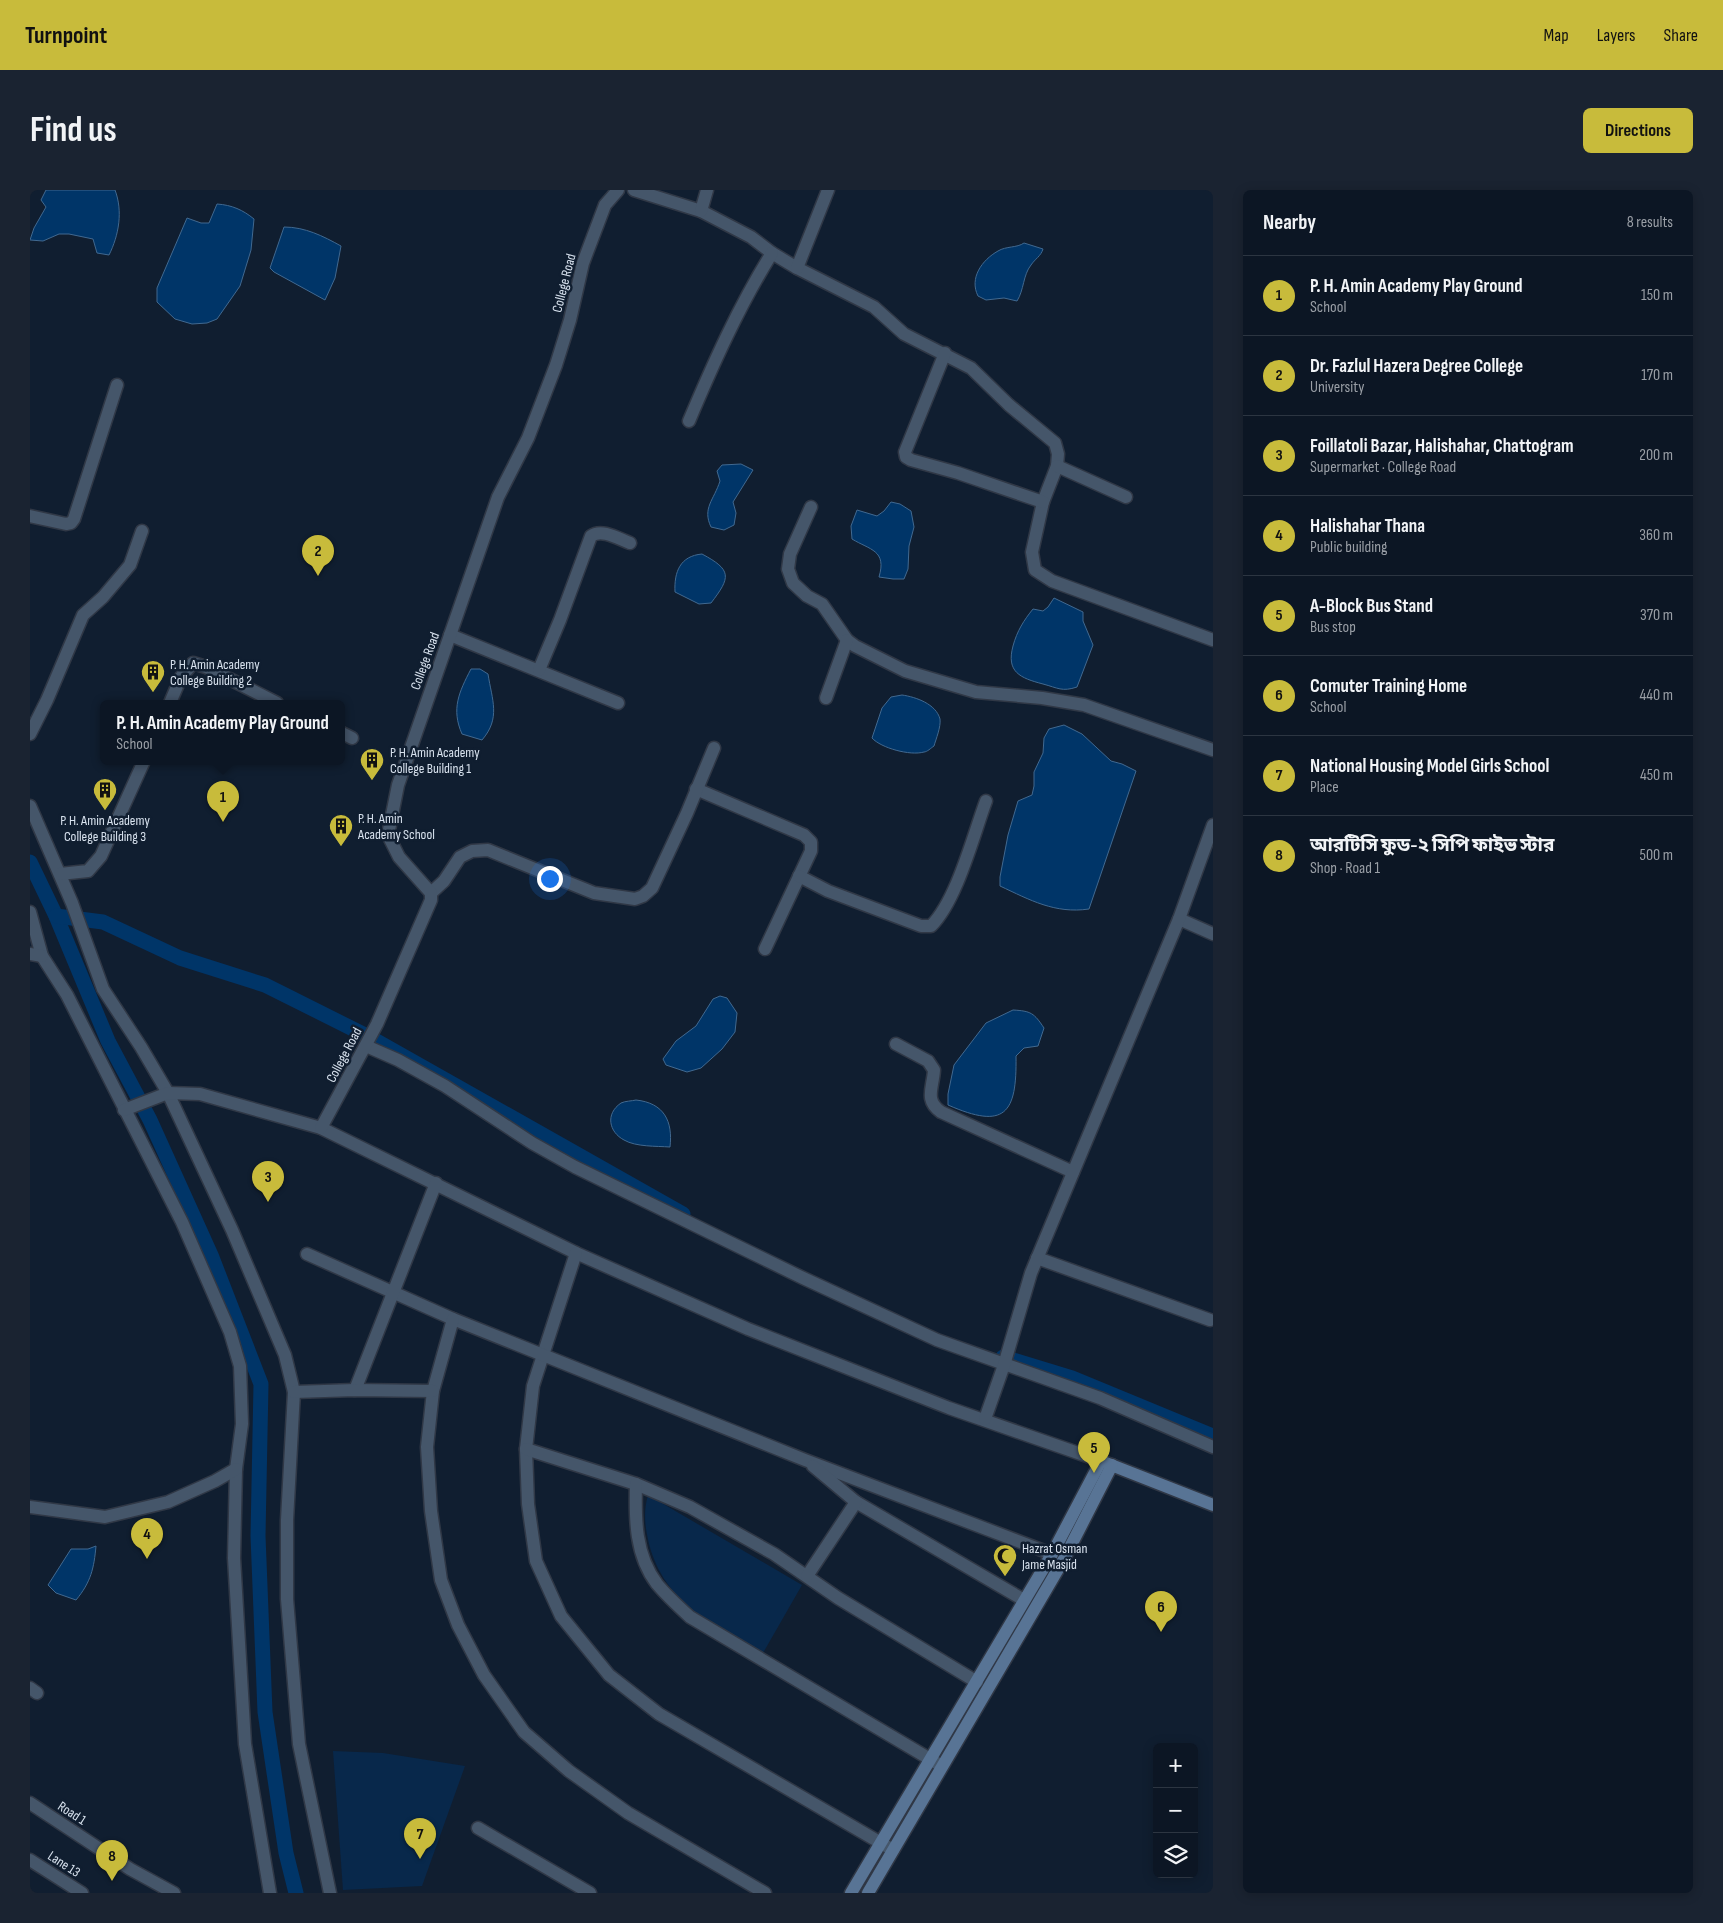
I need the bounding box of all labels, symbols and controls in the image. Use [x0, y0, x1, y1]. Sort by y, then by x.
text: Turnpoint [25, 21, 107, 50]
text: Map [1544, 25, 1569, 46]
text: Layers [1597, 25, 1636, 46]
text: Share [1664, 25, 1698, 46]
button: Directions [1583, 108, 1693, 153]
text: Find us [30, 109, 117, 152]
text: Nearby [1263, 210, 1316, 235]
text: 8 results [1627, 213, 1673, 232]
street label: College Road [548, 252, 580, 314]
text: P. H. Amin Academy Play Ground [1310, 275, 1523, 298]
text: 1 [1276, 286, 1282, 305]
text: 150 m [1641, 286, 1673, 305]
text: School [1310, 298, 1346, 317]
text: Dr. Fazlul Hazera Degree College [1310, 355, 1523, 378]
text: 2 [1275, 366, 1283, 385]
text: 170 m [1641, 366, 1673, 385]
text: University [1310, 378, 1364, 397]
text: Foillatoli Bazar, Halishahar, Chattogram [1310, 435, 1574, 458]
text: 3 [1275, 446, 1283, 465]
text: 200 m [1639, 446, 1673, 465]
text: Supermarket · College Road [1310, 458, 1456, 477]
text: Halishahar Thana [1310, 515, 1425, 538]
text: 4 [1275, 526, 1283, 545]
text: 360 m [1639, 526, 1673, 545]
pin: 2 [302, 535, 334, 576]
text: Public building [1310, 538, 1387, 557]
text: A-Block Bus Stand [1310, 595, 1433, 618]
text: 5 [1275, 606, 1283, 625]
text: 370 m [1640, 606, 1673, 625]
text: Bus stop [1310, 618, 1356, 637]
street label: College Road [407, 630, 443, 692]
place label: P. H. Amin Academy College Building 2 [170, 656, 260, 689]
building icon: P. H. Amin Academy College Building 2 [140, 659, 166, 693]
text: Comuter Training Home [1310, 675, 1467, 698]
text: 6 [1275, 686, 1283, 705]
text: 440 m [1640, 686, 1673, 705]
text: School [1310, 698, 1346, 717]
popup [100, 700, 345, 765]
text: P. H. Amin Academy Play Ground [116, 712, 329, 735]
text: School [116, 735, 153, 754]
place label: P. H. Amin Academy College Building 1 [390, 744, 480, 777]
building icon: P. H. Amin Academy College Building 1 [359, 747, 385, 781]
text: National Housing Model Girls School [1310, 755, 1549, 778]
text: 7 [1276, 766, 1282, 785]
text: 450 m [1640, 766, 1673, 785]
building icon: P. H. Amin Academy College Building 3 [92, 777, 118, 811]
text: Place [1310, 778, 1339, 797]
pin: 1 [207, 781, 239, 822]
place label: P. H. Amin Academy School [357, 810, 435, 843]
place label: P. H. Amin Academy College Building 3 [60, 812, 150, 845]
building icon: P. H. Amin Academy School [328, 813, 354, 847]
text: আরটিসি ফুড-২ সিপি ফাইভ স্টার [1310, 834, 1554, 857]
text: 8 [1275, 846, 1283, 865]
text: 500 m [1639, 846, 1673, 865]
text: Shop · Road 1 [1310, 859, 1380, 878]
your location [537, 866, 563, 892]
street label: College Road [322, 1024, 366, 1085]
pin: 3 [252, 1161, 284, 1202]
pin: 5 [1078, 1432, 1110, 1473]
pin: 4 [131, 1518, 163, 1559]
place label: Hazrat Osman Jame Masjid [1021, 1540, 1088, 1573]
mosque icon: Hazrat Osman Jame Masjid [992, 1543, 1018, 1577]
pin: 6 [1145, 1591, 1177, 1632]
map controls [1153, 1743, 1198, 1878]
button: + [1153, 1743, 1198, 1788]
button: − [1153, 1788, 1198, 1833]
street label: Road 1 [55, 1798, 89, 1828]
pin: 7 [404, 1818, 436, 1859]
button: layers [1153, 1833, 1198, 1878]
pin: 8 [96, 1840, 128, 1881]
street label: Lane 13 [45, 1847, 83, 1881]

